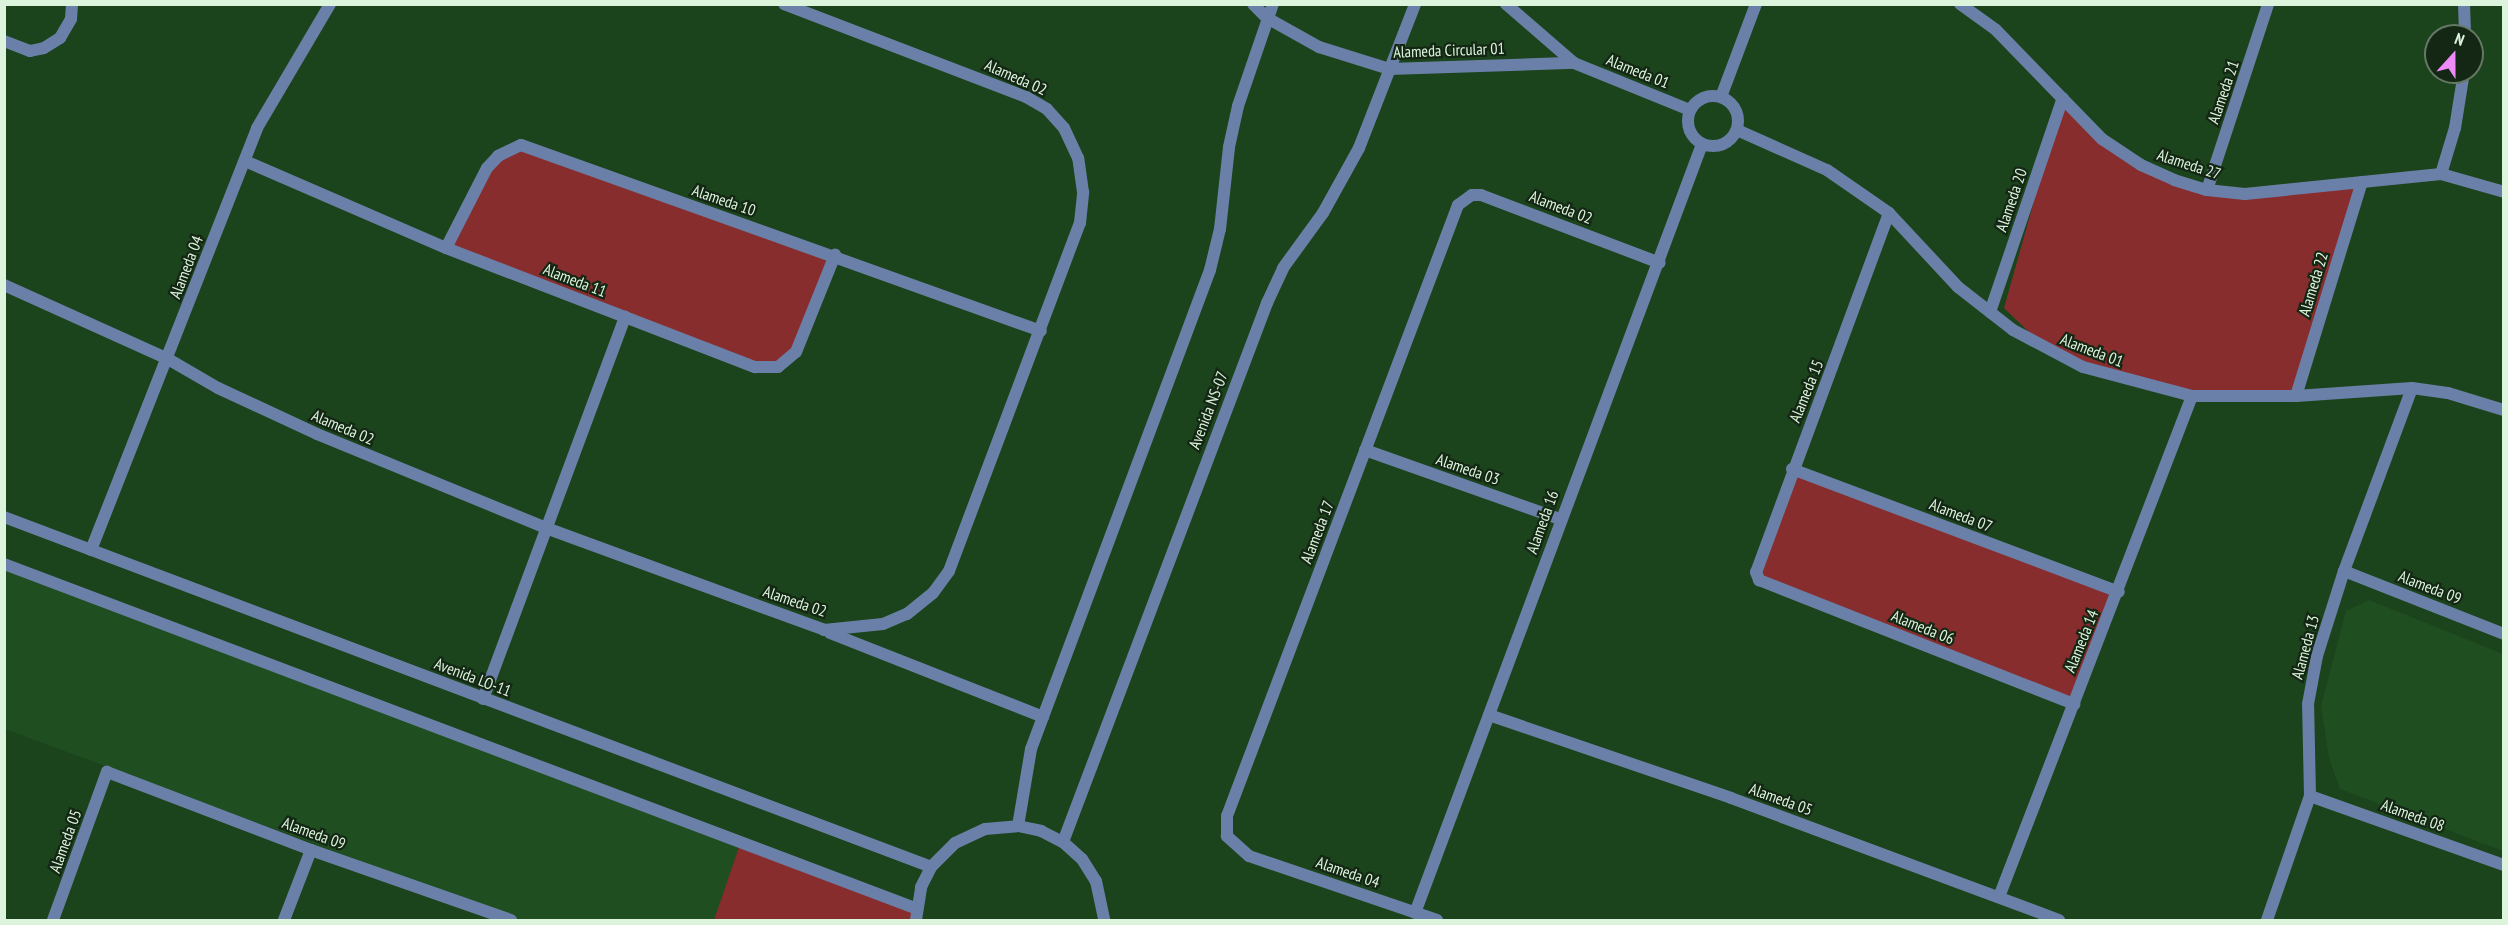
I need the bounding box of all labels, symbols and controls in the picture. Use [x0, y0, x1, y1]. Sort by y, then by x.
north arrow [2424, 24, 2484, 84]
text: N [2452, 28, 2467, 50]
street label: Alameda Circular 01 [1393, 38, 1505, 62]
street label: Alameda 01 [1604, 50, 1672, 92]
street label: Alameda 02 [982, 55, 1050, 99]
street label: Alameda 21 [2203, 58, 2243, 126]
street label: Alameda 27 [2155, 145, 2223, 183]
street label: Alameda 20 [1991, 166, 2031, 234]
street label: Alameda 10 [690, 180, 758, 220]
street label: Alameda 02 [1527, 186, 1595, 228]
street label: Alameda 04 [165, 233, 207, 301]
street label: Alameda 22 [2294, 250, 2332, 318]
street label: Alameda 11 [541, 259, 609, 301]
street label: Alameda 01 [2058, 329, 2126, 371]
street label: Alameda 15 [1785, 357, 1827, 425]
street label: Avenida NS-07 [1184, 368, 1232, 452]
street label: Alameda 02 [309, 405, 377, 449]
street label: Alameda 03 [1434, 449, 1502, 489]
street label: Alameda 16 [1522, 488, 1562, 556]
street label: Alameda 07 [1927, 494, 1995, 536]
street label: Alameda 17 [1296, 498, 1338, 566]
street label: Alameda 09 [2396, 566, 2464, 608]
street label: Alameda 02 [761, 581, 829, 621]
street label: Alameda 06 [1889, 606, 1957, 648]
street label: Alameda 14 [2060, 607, 2102, 675]
street label: Alameda 13 [2287, 613, 2323, 681]
street label: Avenida LO-11 [432, 654, 514, 700]
street label: Alameda 05 [1747, 779, 1815, 819]
street label: Alameda 08 [2379, 795, 2447, 835]
street label: Alameda 05 [45, 807, 85, 875]
street label: Alameda 09 [280, 813, 348, 853]
street label: Alameda 04 [1314, 852, 1382, 892]

